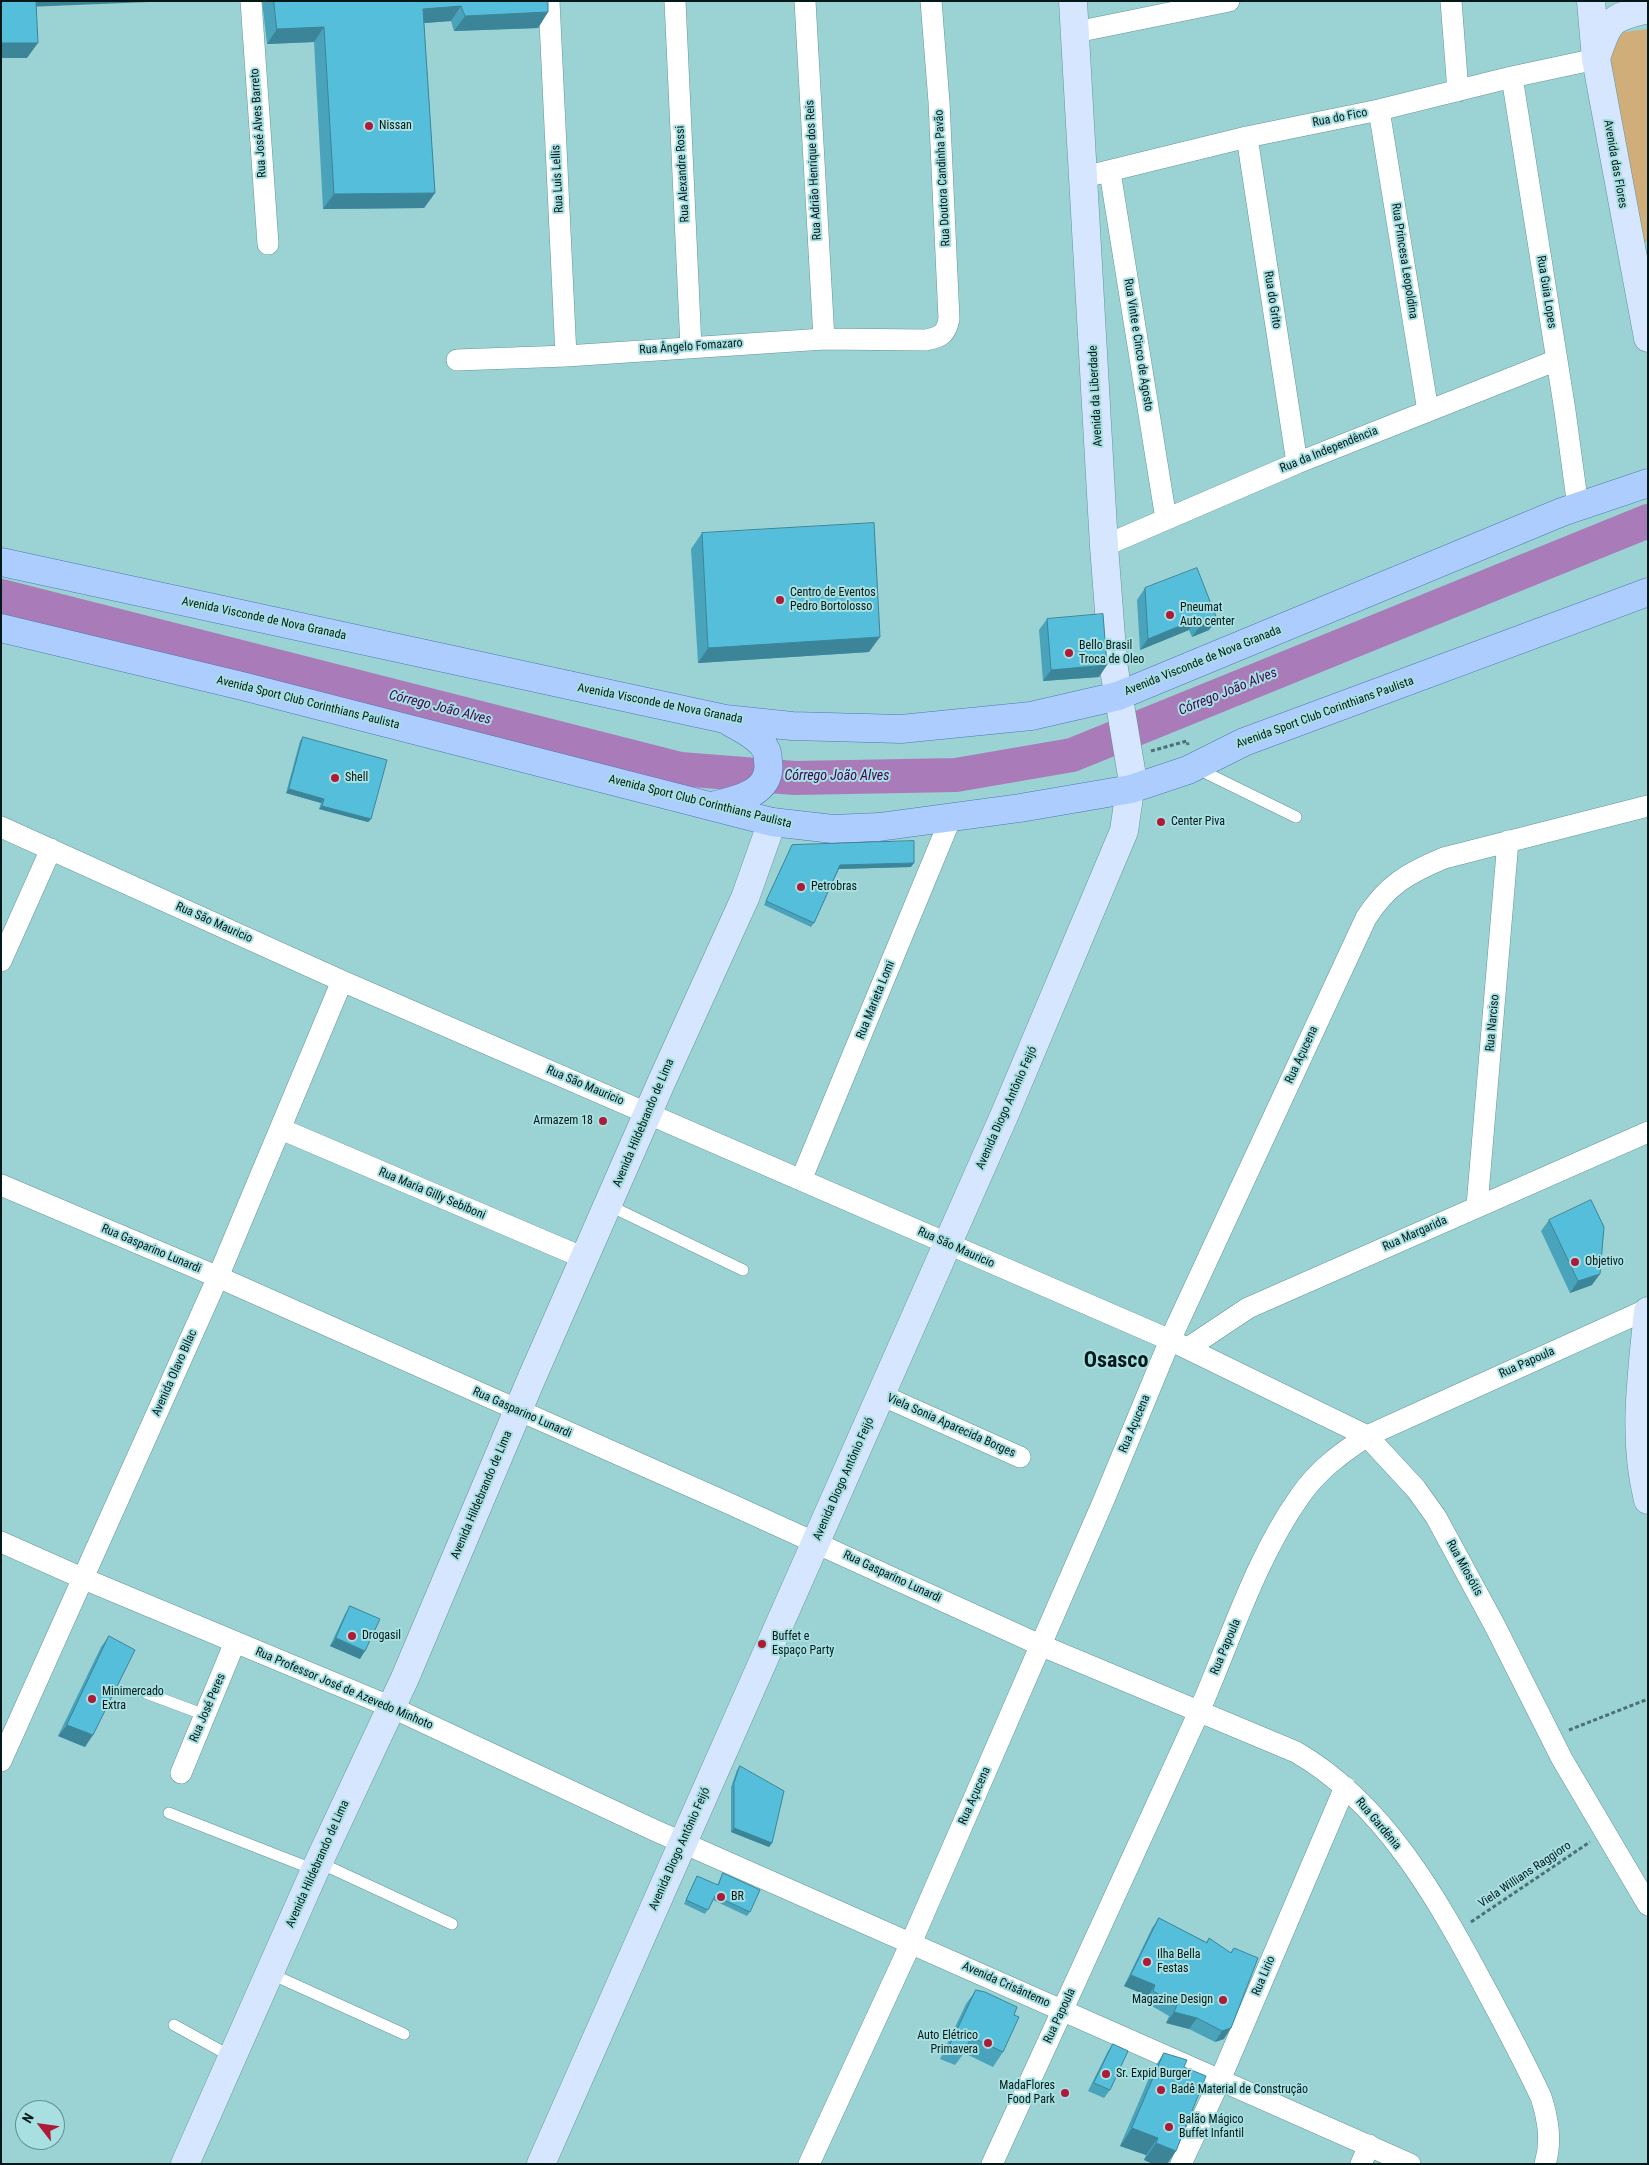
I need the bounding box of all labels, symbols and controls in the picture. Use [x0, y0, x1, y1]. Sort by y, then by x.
street label: Rua José Alves Barreto [248, 68, 270, 178]
street label: Rua Adrião Henrique dos Reis [803, 100, 825, 240]
street label: Rua do Fico [1311, 106, 1369, 130]
street label: Rua Doutora Candinha Pavão [932, 109, 954, 247]
place label: Nissan [379, 119, 412, 133]
street label: Avenida das Flores [1600, 119, 1630, 209]
marker: Nissan [363, 120, 375, 132]
street label: Rua Alexandre Rossi [673, 125, 693, 223]
street label: Rua Luis Lellis [549, 145, 567, 213]
street label: Rua Princesa Leopoldina [1388, 202, 1420, 320]
street label: Rua Guia Lopes [1533, 255, 1559, 329]
street label: Rua do Grito [1260, 270, 1284, 330]
street label: Rua Vinte e Cinco de Agosto [1120, 278, 1156, 412]
street label: Rua Ângelo Fomazaro [639, 336, 743, 358]
street label: Avenida da Liberdade [1086, 345, 1106, 447]
street label: Rua da Independência [1278, 424, 1380, 476]
place label: Centro de Eventos Pedro Bortolosso [790, 586, 876, 614]
marker: Centro de Eventos Pedro Bortolosso [774, 594, 786, 606]
street label: Avenida Visconde de Nova Granada [180, 595, 348, 643]
place label: Pneumat Auto center [1180, 601, 1235, 629]
marker: Pneumat Auto center [1164, 609, 1176, 621]
street label: Avenida Visconde de Nova Granada [1123, 623, 1283, 699]
place label: Bello Brasil Troca de Oleo [1079, 639, 1144, 667]
marker: Bello Brasil Troca de Oleo [1063, 647, 1075, 659]
water label: Córrego João Alves [1176, 665, 1280, 719]
street label: Avenida Sport Club Corinthians Paulista [215, 673, 401, 733]
street label: Avenida Sport Club Corinthians Paulista [1234, 674, 1416, 752]
street label: Avenida Visconde de Nova Granada [576, 681, 744, 727]
water label: Córrego João Alves [387, 687, 493, 729]
water label: Córrego João Alves [785, 768, 889, 784]
place label: Shell [345, 771, 368, 785]
marker: Shell [329, 772, 341, 784]
street label: Avenida Sport Club Corinthians Paulista [607, 772, 793, 832]
place label: Center Piva [1171, 815, 1225, 829]
marker: Center Piva [1155, 816, 1167, 828]
place label: Petrobras [811, 880, 857, 894]
marker: Petrobras [795, 881, 807, 893]
street label: Rua São Mauricio [173, 900, 255, 946]
street label: Rua Marieta Lomi [854, 959, 898, 1041]
street label: Rua Narciso [1483, 994, 1503, 1052]
street label: Rua Açucena [1282, 1024, 1322, 1086]
street label: Avenida Diogo Antônio Feijó [973, 1044, 1041, 1172]
street label: Avenida Hildebrando de Lima [610, 1057, 678, 1189]
street label: Rua São Mauricio [544, 1063, 626, 1109]
place label: Armazem 18 [533, 1114, 593, 1128]
marker: Armazem 18 [597, 1115, 609, 1127]
street label: Rua Maria Gilly Sebiboni [376, 1165, 488, 1223]
street label: Rua Margarida [1381, 1213, 1449, 1255]
street label: Rua Gasparino Lunardi [99, 1222, 203, 1276]
street label: Rua São Mauricio [915, 1225, 997, 1271]
place label: Objetivo [1585, 1255, 1624, 1269]
marker: Objetivo [1569, 1256, 1581, 1268]
street label: Avenida Olavo Bilac [149, 1328, 201, 1418]
street label: Rua Papoula [1497, 1344, 1557, 1382]
district label: Osasco [1084, 1348, 1148, 1374]
street label: Rua Gasparino Lunardi [470, 1385, 574, 1441]
street label: Viela Sonia Aparecida Borges [884, 1391, 1018, 1461]
street label: Rua Açucena [1116, 1393, 1154, 1455]
street label: Avenida Diogo Antônio Feijó [810, 1415, 878, 1543]
street label: Avenida Hildebrando de Lima [448, 1429, 516, 1561]
street label: Rua Miosótis [1443, 1537, 1485, 1599]
street label: Rua Gasparino Lunardi [841, 1548, 943, 1606]
street label: Rua Papoula [1208, 1617, 1244, 1677]
place label: Drogasil [362, 1629, 401, 1643]
marker: Drogasil [346, 1630, 358, 1642]
place label: Buffet e Espaço Party [772, 1630, 834, 1658]
marker: Buffet e Espaço Party [756, 1638, 768, 1650]
street label: Rua Professor José de Azevedo Minhoto [253, 1645, 435, 1733]
street label: Rua José Peres [187, 1672, 229, 1744]
place label: Minimercado Extra [102, 1685, 164, 1713]
marker: Minimercado Extra [86, 1693, 98, 1705]
street label: Rua Açucena [956, 1765, 994, 1827]
street label: Avenida Diogo Antônio Feijó [646, 1785, 714, 1913]
street label: Rua Gardênia [1352, 1795, 1404, 1853]
street label: Avenida Hildebrando de Lima [283, 1798, 353, 1930]
street label: Viela Willians Raggioro [1476, 1839, 1574, 1911]
place label: BR [731, 1890, 744, 1904]
marker: BR [715, 1891, 727, 1903]
place label: Ilha Bella Festas [1157, 1948, 1200, 1976]
street label: Rua Lirio [1249, 1954, 1279, 1998]
marker: Ilha Bella Festas [1141, 1956, 1153, 1968]
street label: Avenida Crisântemo [960, 1959, 1052, 2011]
street label: Rua Papoula [1041, 1986, 1079, 2046]
place label: Magazine Design [1132, 1993, 1213, 2007]
marker: Magazine Design [1217, 1994, 1229, 2006]
place label: Auto Elétrico Primavera [917, 2029, 978, 2057]
marker: Auto Elétrico Primavera [982, 2037, 994, 2049]
place label: Sr. Expid Burger [1116, 2067, 1191, 2081]
marker: Sr. Expid Burger [1100, 2068, 1112, 2080]
place label: MadaFlores Food Park [999, 2079, 1055, 2107]
place label: Badê Material de Construção [1171, 2083, 1308, 2097]
marker: Badê Material de Construção [1155, 2084, 1167, 2096]
marker: MadaFlores Food Park [1059, 2087, 1071, 2099]
north arrow [15, 2100, 65, 2150]
text: N [19, 2110, 37, 2126]
place label: Balão Mágico Buffet Infantil [1179, 2113, 1244, 2141]
marker: Balão Mágico Buffet Infantil [1163, 2121, 1175, 2133]

